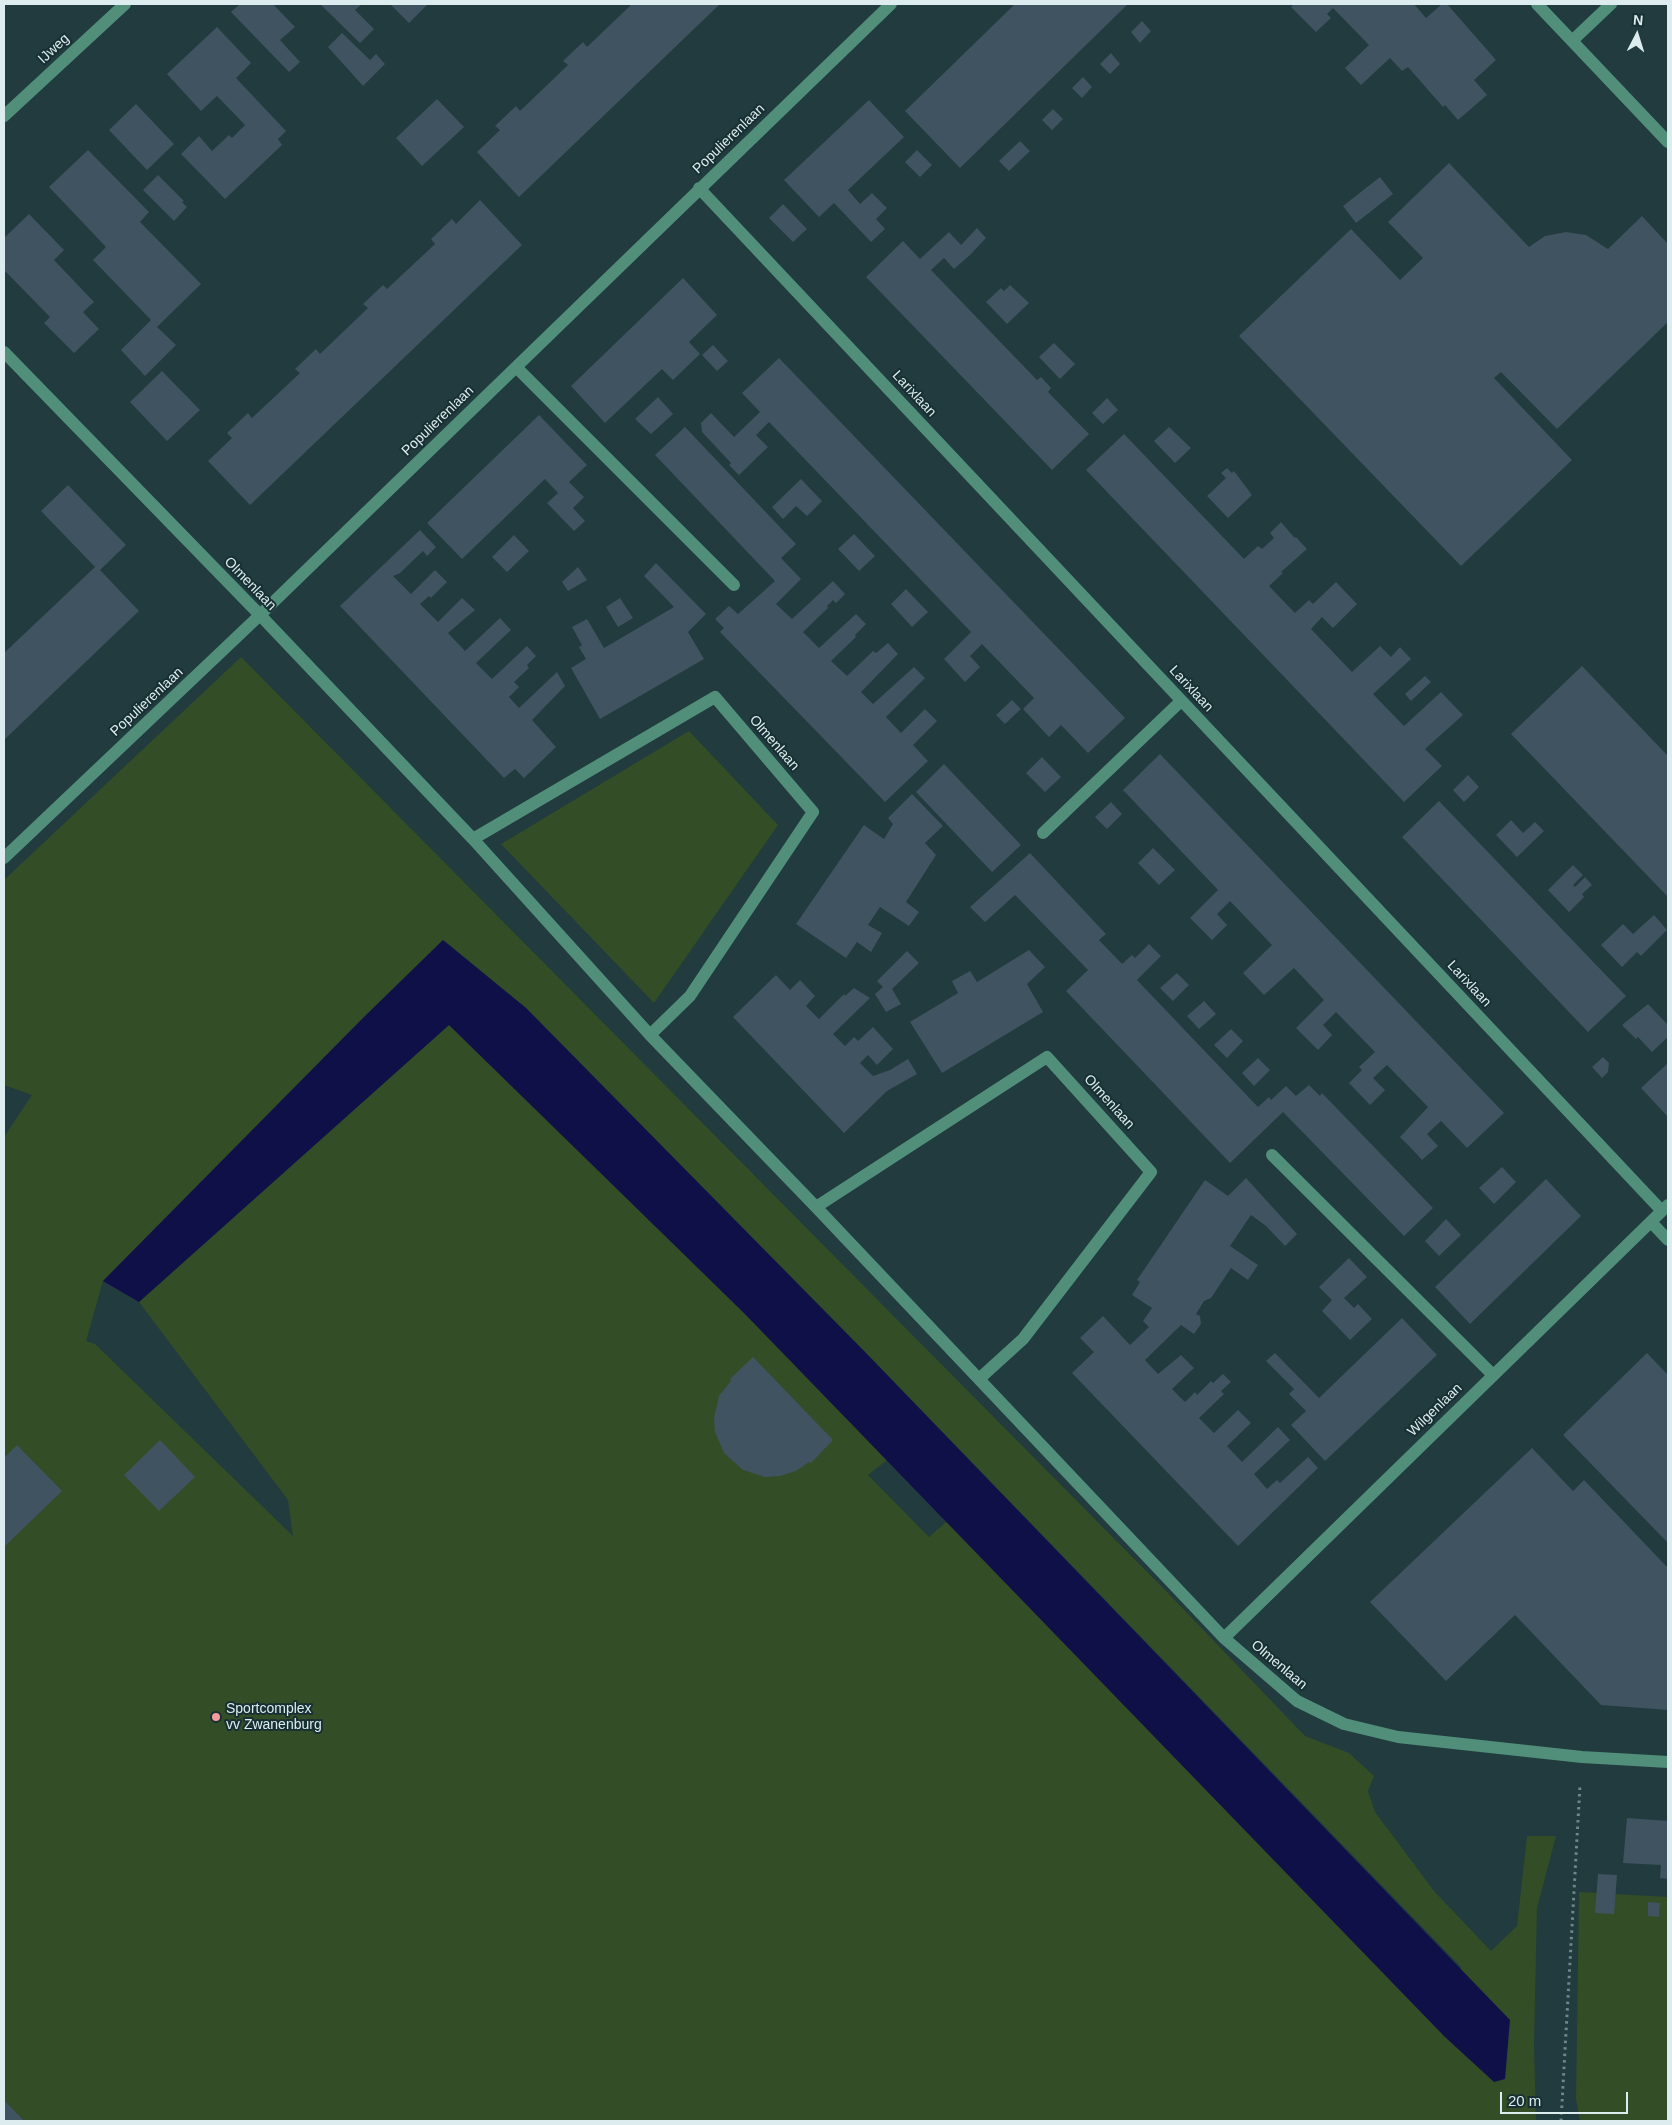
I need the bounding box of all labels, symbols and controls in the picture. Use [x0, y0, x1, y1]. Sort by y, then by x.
north arrow [1612, 10, 1662, 60]
text: N [1633, 12, 1644, 28]
street label: IJweg [35, 30, 73, 68]
street label: Populierenlaan [690, 101, 768, 177]
street label: Larixlaan [888, 367, 940, 421]
street label: Populierenlaan [399, 383, 477, 459]
street label: Olmenlaan [220, 554, 280, 614]
street label: Larixlaan [1165, 662, 1217, 716]
street label: Populierenlaan [107, 664, 187, 740]
street label: Olmenlaan [745, 712, 803, 774]
street label: Larixlaan [1443, 957, 1495, 1011]
street label: Olmenlaan [1080, 1071, 1138, 1133]
street label: Wilgenlaan [1404, 1380, 1466, 1440]
street label: Olmenlaan [1248, 1637, 1310, 1693]
place label: Sportcomplex vv Zwanenburg [226, 1701, 322, 1734]
marker: Sportcomplex vv Zwanenburg [210, 1711, 222, 1723]
scale bar [1502, 2082, 1630, 2114]
text: 20 m [1508, 2092, 1541, 2109]

